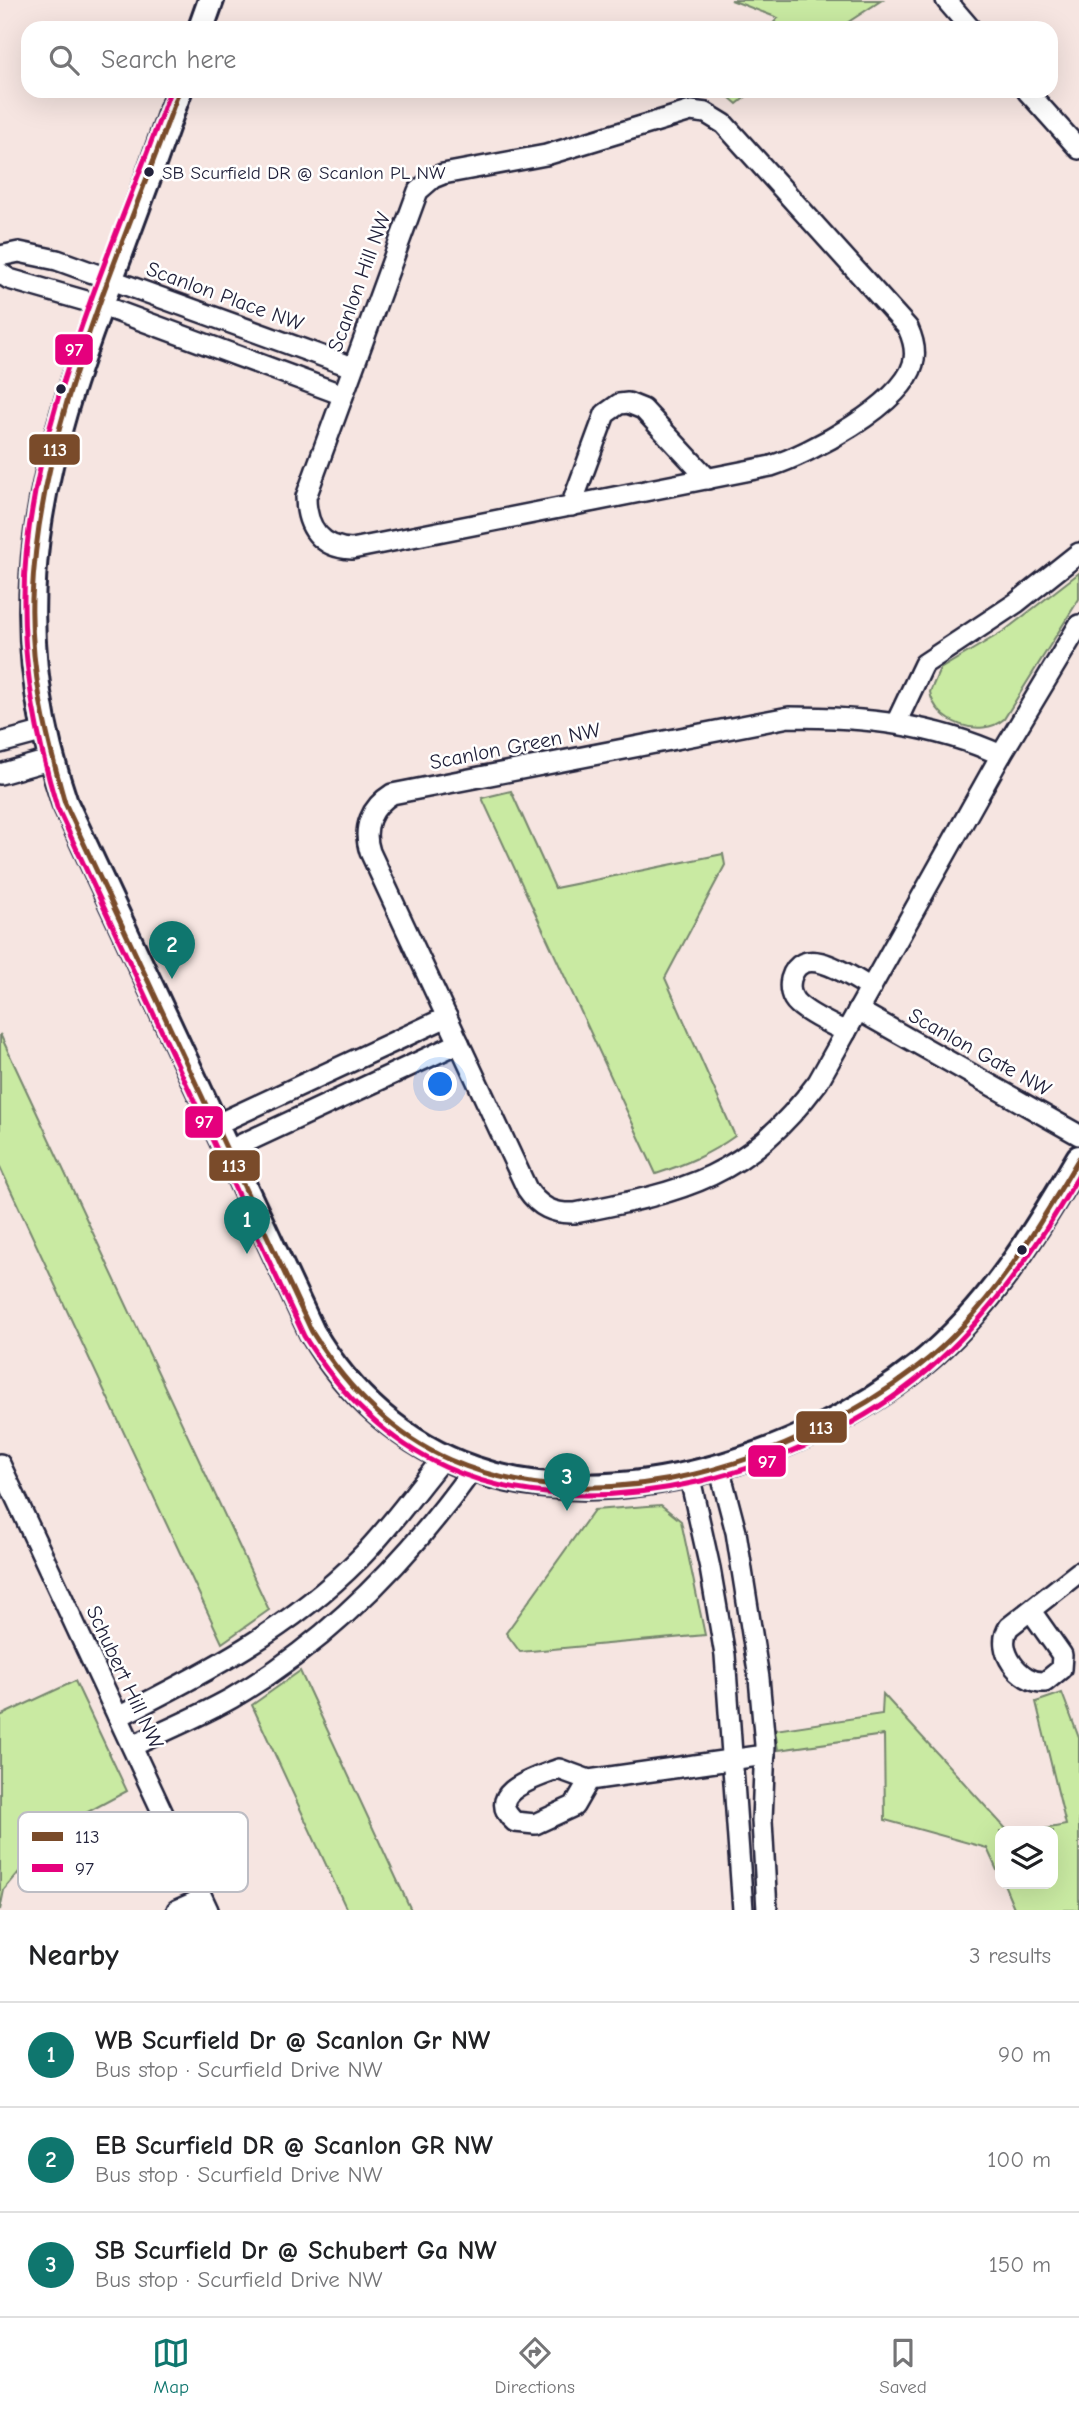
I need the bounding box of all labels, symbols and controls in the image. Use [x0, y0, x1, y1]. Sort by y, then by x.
search box [21, 21, 1058, 98]
icon: search [45, 41, 83, 79]
text: Search here [101, 45, 236, 75]
place label: SB Scurfield DR @ Scanlon PL NW [162, 162, 446, 184]
marker: SB Scurfield DR @ Scanlon PL NW [142, 165, 156, 179]
street label: Scanlon Hill NW [323, 208, 396, 355]
street label: Scanlon Place NW [143, 256, 308, 336]
line badge: 97 [54, 333, 94, 366]
text: 97 [65, 339, 84, 361]
unlabelled marker [54, 382, 68, 396]
line badge: 113 [28, 433, 81, 466]
text: 113 [43, 439, 67, 461]
street label: Scanlon Green NW [428, 718, 603, 774]
pin: 2 [149, 921, 195, 979]
street label: Scanlon Gate NW [905, 1003, 1056, 1102]
your location [423, 1067, 457, 1101]
line badge: 97 [184, 1105, 224, 1139]
text: 97 [195, 1111, 214, 1133]
line badge: 113 [208, 1149, 261, 1182]
text: 113 [222, 1155, 246, 1177]
pin: 1 [224, 1196, 270, 1254]
unlabelled marker [1015, 1243, 1029, 1257]
line badge: 113 [795, 1410, 848, 1444]
text: 113 [809, 1417, 833, 1439]
line badge: 97 [747, 1444, 787, 1478]
text: 97 [758, 1451, 777, 1473]
pin: 3 [544, 1453, 590, 1511]
street label: Schubert Hill NW [81, 1602, 169, 1753]
legend [18, 1812, 248, 1892]
text: 113 [75, 1826, 100, 1848]
map controls [995, 1826, 1058, 1889]
button: layers [995, 1826, 1058, 1889]
text: 97 [75, 1858, 94, 1880]
text: Nearby [28, 1938, 119, 1973]
text: 3 results [969, 1942, 1051, 1969]
text: WB Scurfield Dr @ Scanlon Gr NW [95, 2026, 490, 2056]
text: 1 [46, 2041, 56, 2068]
text: 90 m [998, 2041, 1051, 2068]
text: Bus stop · Scurfield Drive NW [95, 2056, 383, 2083]
text: EB Scurfield DR @ Scanlon GR NW [95, 2131, 493, 2161]
text: 2 [45, 2146, 57, 2173]
text: 100 m [987, 2146, 1051, 2173]
text: Bus stop · Scurfield Drive NW [95, 2161, 383, 2188]
text: SB Scurfield Dr @ Schubert Ga NW [95, 2236, 496, 2266]
text: 3 [45, 2251, 57, 2278]
text: 150 m [989, 2251, 1051, 2278]
text: Bus stop · Scurfield Drive NW [95, 2266, 383, 2293]
tab: Map [152, 2334, 190, 2398]
tab: Directions [495, 2334, 575, 2398]
tab: Saved [879, 2334, 927, 2398]

